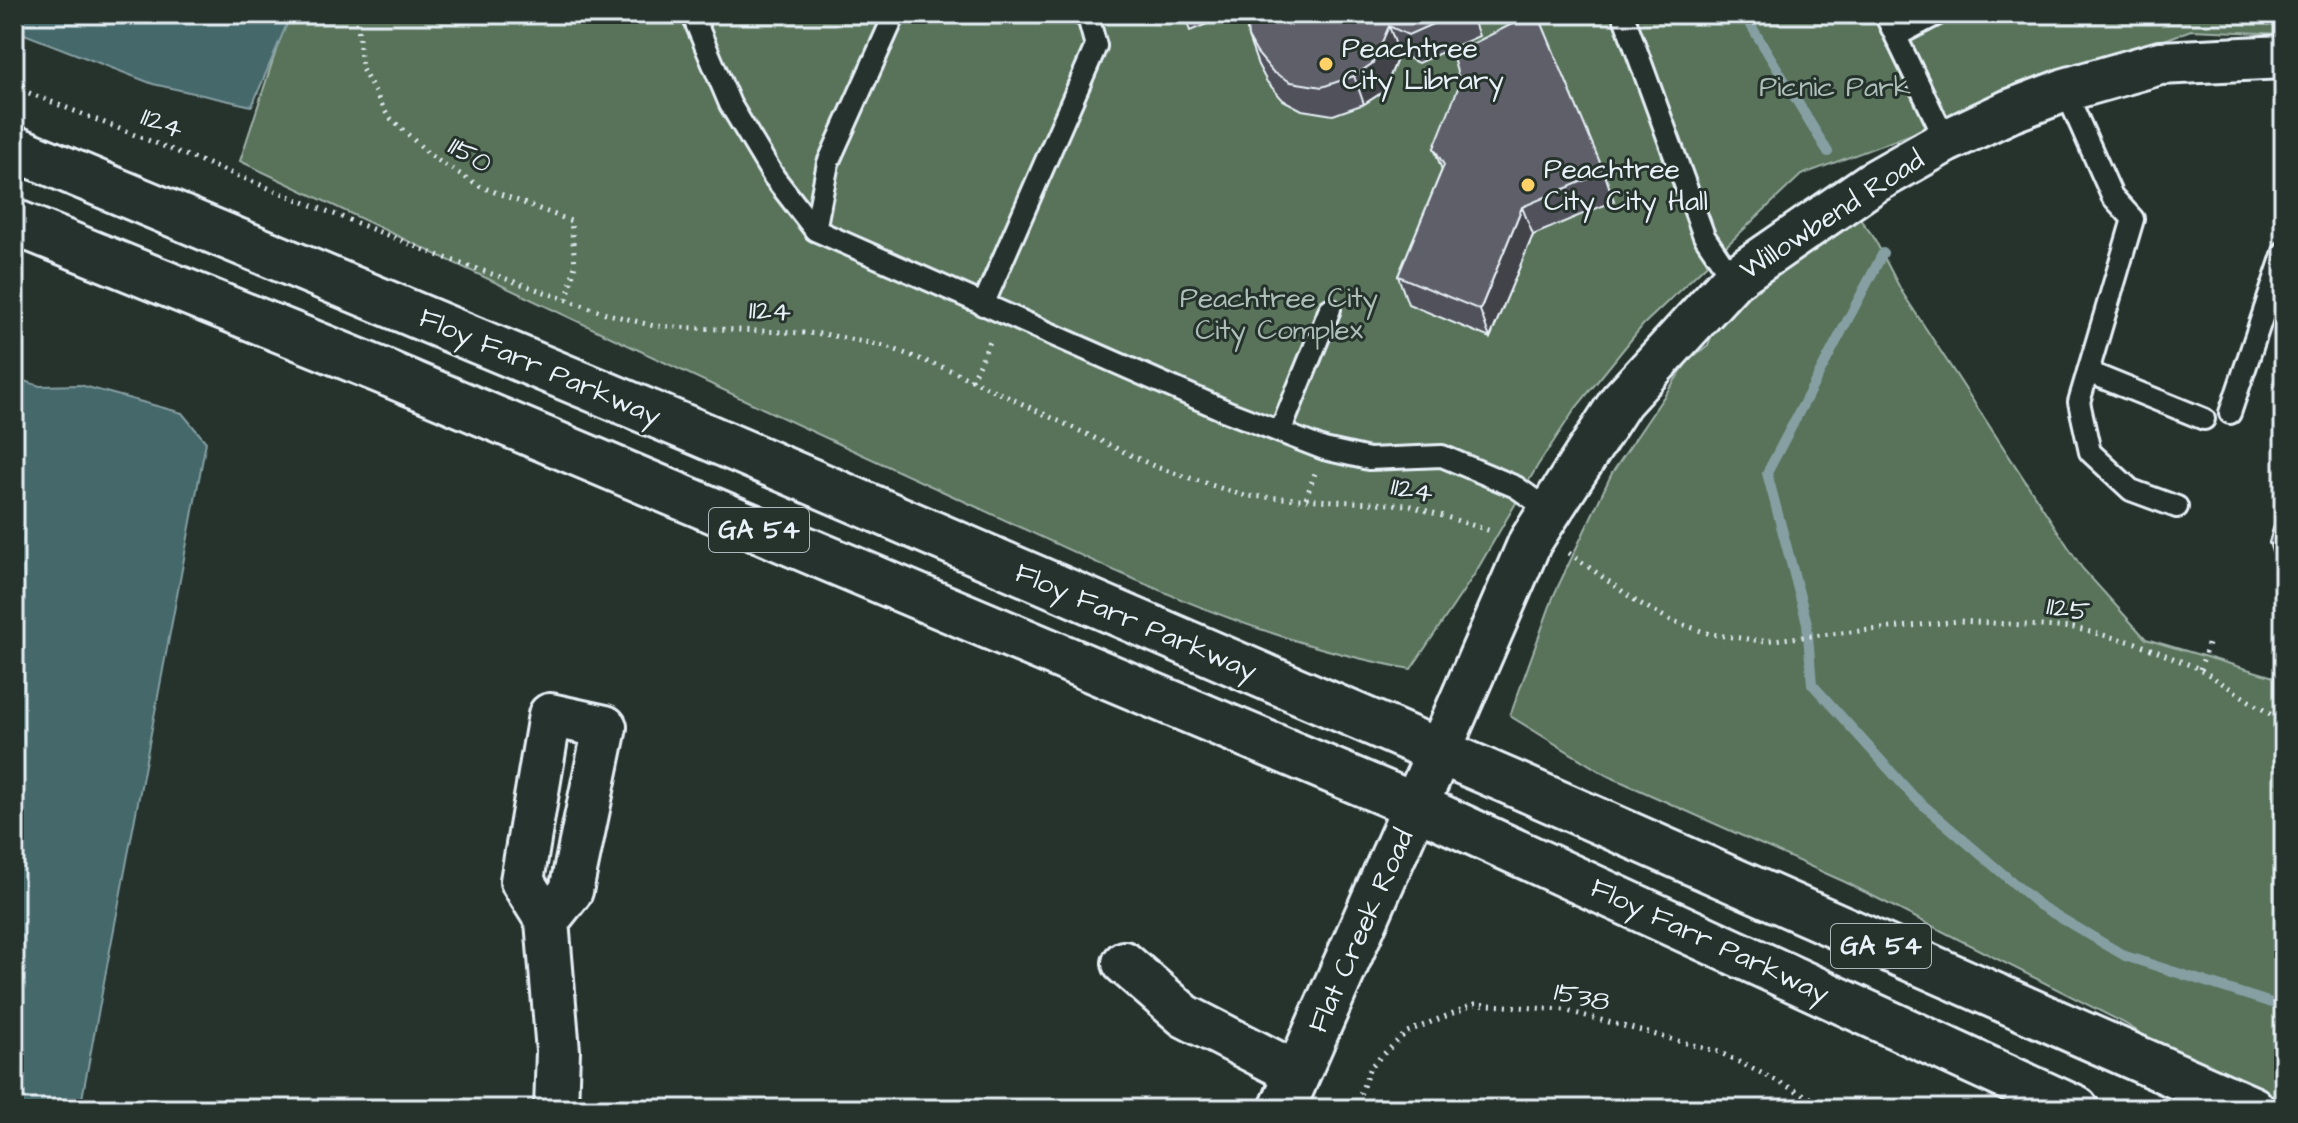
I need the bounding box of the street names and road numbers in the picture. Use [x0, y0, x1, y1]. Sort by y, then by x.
street label: 1124 [135, 97, 189, 149]
street label: 1150 [441, 127, 499, 183]
street label: Willowbend Road [1732, 141, 1932, 289]
street label: 1124 [748, 290, 792, 332]
street label: Floy Farr Parkway [412, 298, 667, 437]
street label: 1124 [1388, 467, 1436, 513]
road number: GA 54 [709, 508, 809, 552]
street label: Floy Farr Parkway [1008, 553, 1263, 692]
street label: 1125 [2044, 586, 2092, 632]
street label: Flat Creek Road [1299, 823, 1423, 1039]
street label: Floy Farr Parkway [1584, 869, 1836, 1015]
road number: GA 54 [1831, 924, 1931, 968]
street label: 1538 [1551, 972, 1613, 1022]

